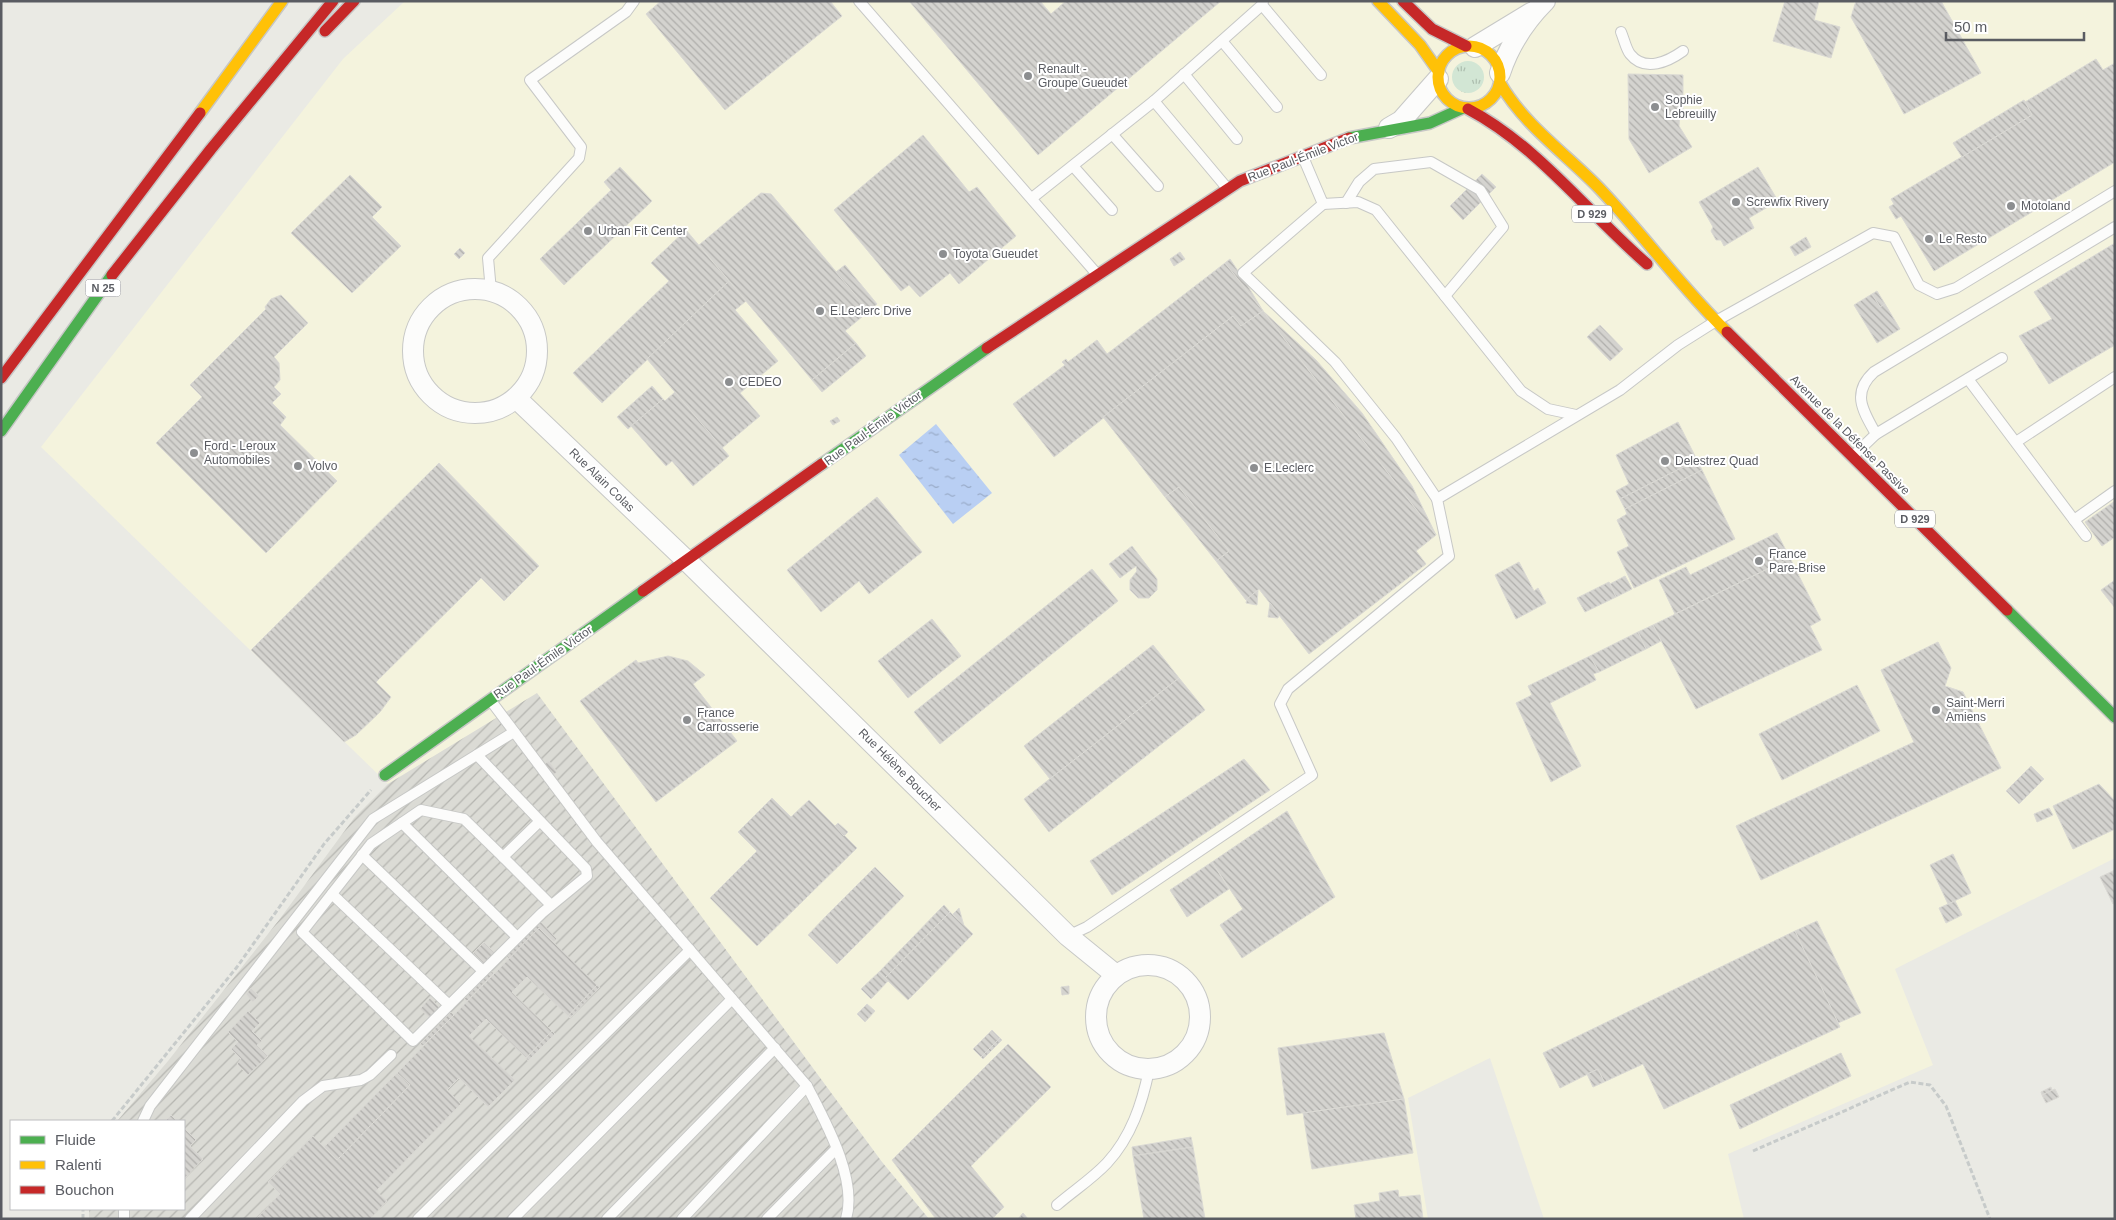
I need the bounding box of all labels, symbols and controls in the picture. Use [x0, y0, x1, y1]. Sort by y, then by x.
scale bar [1946, 10, 2084, 42]
text: 50 m [1954, 18, 1987, 35]
place label: Renault - Groupe Gueudet [1038, 62, 1128, 90]
marker: Renault - Groupe Gueudet [1022, 70, 1034, 82]
place label: Sophie Lebreuilly [1665, 93, 1716, 121]
marker: Sophie Lebreuilly [1649, 101, 1661, 113]
street label: Rue Paul-Émile Victor [1245, 129, 1360, 185]
place label: Screwfix Rivery [1746, 195, 1829, 209]
marker: Screwfix Rivery [1730, 196, 1742, 208]
place label: Motoland [2021, 199, 2070, 213]
marker: Motoland [2005, 200, 2017, 212]
road number: D 929 [1572, 205, 1612, 222]
place label: Urban Fit Center [598, 224, 687, 238]
marker: Urban Fit Center [582, 225, 594, 237]
place label: Le Resto [1939, 232, 1987, 246]
marker: Le Resto [1923, 233, 1935, 245]
place label: Toyota Gueudet [953, 247, 1038, 261]
marker: Toyota Gueudet [937, 248, 949, 260]
road number: N 25 [86, 280, 120, 296]
place label: E.Leclerc Drive [830, 304, 912, 318]
marker: E.Leclerc Drive [814, 305, 826, 317]
street label: Avenue de la Défense Passive [1787, 372, 1913, 498]
place label: CEDEO [739, 375, 782, 389]
marker: CEDEO [723, 376, 735, 388]
street label: Rue Paul-Émile Victor [821, 387, 925, 468]
place label: Ford - Leroux Automobiles [204, 439, 276, 467]
street label: Rue Alain Colas [566, 445, 638, 515]
marker: Ford - Leroux Automobiles [188, 447, 200, 459]
place label: Delestrez Quad [1675, 454, 1758, 468]
marker: Delestrez Quad [1659, 455, 1671, 467]
place label: Volvo [308, 459, 338, 473]
marker: Volvo [292, 460, 304, 472]
place label: E.Leclerc [1264, 461, 1314, 475]
marker: E.Leclerc [1248, 462, 1260, 474]
road number: D 929 [1895, 510, 1935, 528]
place label: France Pare-Brise [1769, 547, 1826, 575]
marker: France Pare-Brise [1753, 555, 1765, 567]
street label: Rue Paul-Émile Victor [490, 622, 595, 701]
place label: Saint-Merri Amiens [1946, 696, 2005, 724]
marker: Saint-Merri Amiens [1930, 704, 1942, 716]
place label: France Carrosserie [697, 706, 759, 734]
marker: France Carrosserie [681, 714, 693, 726]
street label: Rue Hélène Boucher [856, 726, 944, 814]
legend [10, 1120, 185, 1210]
text: Fluide [55, 1131, 96, 1148]
text: Ralenti [55, 1156, 102, 1173]
text: Bouchon [55, 1181, 114, 1198]

